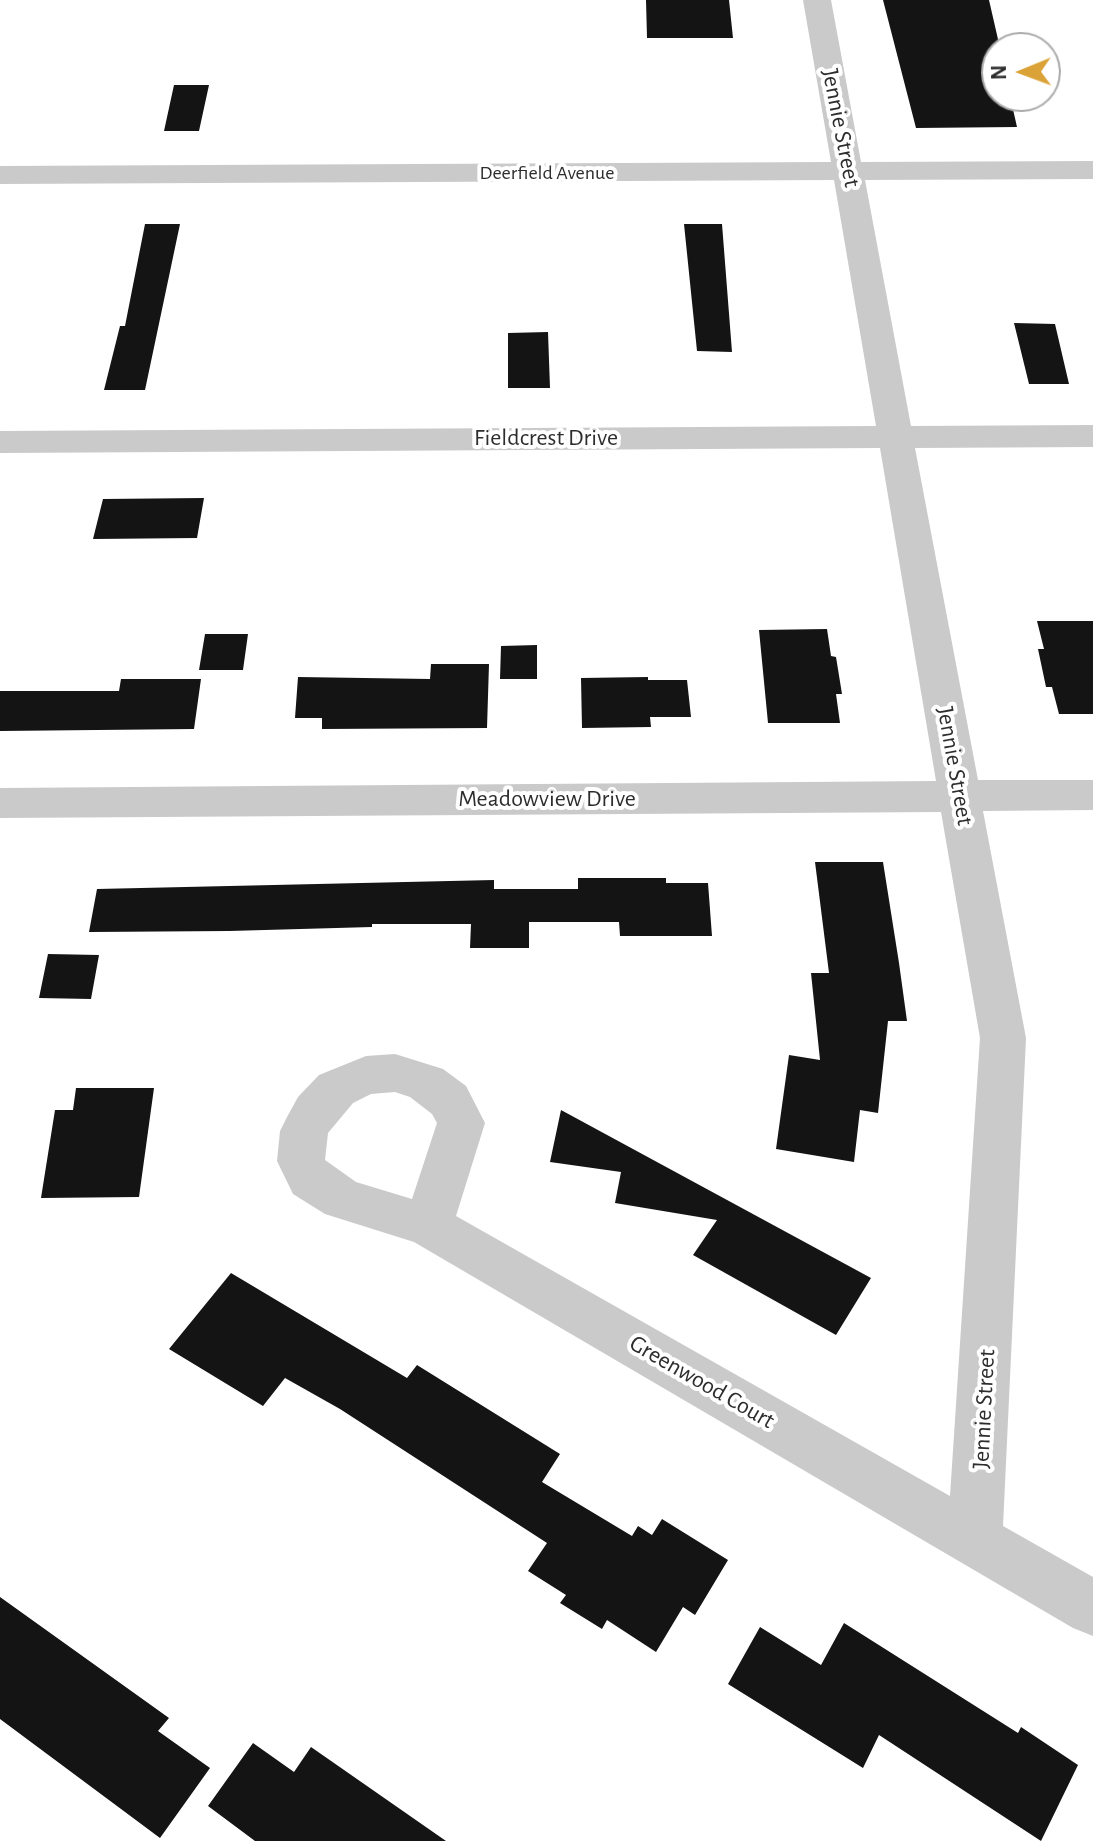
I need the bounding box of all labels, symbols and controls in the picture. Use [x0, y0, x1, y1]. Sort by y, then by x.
north arrow [981, 32, 1061, 112]
text: N [988, 65, 1010, 80]
street label: Jennie Street [815, 66, 867, 190]
street label: Deerfield Avenue [479, 161, 615, 185]
street label: Fieldcrest Drive [474, 424, 618, 452]
street label: Jennie Street [930, 704, 980, 828]
street label: Meadowview Drive [458, 785, 636, 813]
street label: Greenwood Court [624, 1329, 780, 1435]
street label: Jennie Street [966, 1348, 1002, 1470]

